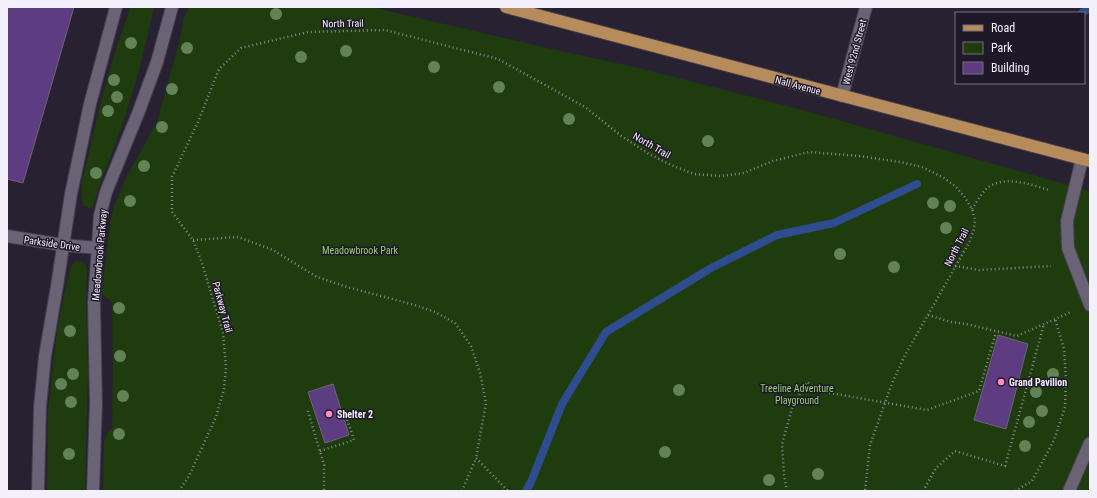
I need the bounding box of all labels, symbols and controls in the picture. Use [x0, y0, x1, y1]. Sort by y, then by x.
legend [955, 12, 1085, 84]
street label: North Trail [322, 18, 364, 29]
street label: West 92nd Street [840, 18, 869, 86]
text: Road [991, 21, 1015, 35]
text: Park [991, 41, 1013, 55]
text: Building [991, 61, 1029, 75]
street label: Nall Avenue [774, 74, 822, 97]
street label: North Trail [631, 130, 672, 161]
street label: Meadowbrook Parkway [90, 209, 109, 301]
street label: North Trail [942, 226, 971, 268]
street label: Parkside Drive [23, 234, 81, 253]
park label: Meadowbrook Park [322, 245, 399, 256]
street label: Parkway Trail [210, 280, 235, 334]
marker: Grand Pavilion [996, 377, 1006, 387]
place label: Grand Pavilion [1009, 377, 1067, 388]
park label: Treeline Adventure Playground [760, 383, 834, 406]
marker: Shelter 2 [324, 409, 334, 419]
place label: Shelter 2 [337, 409, 373, 420]

